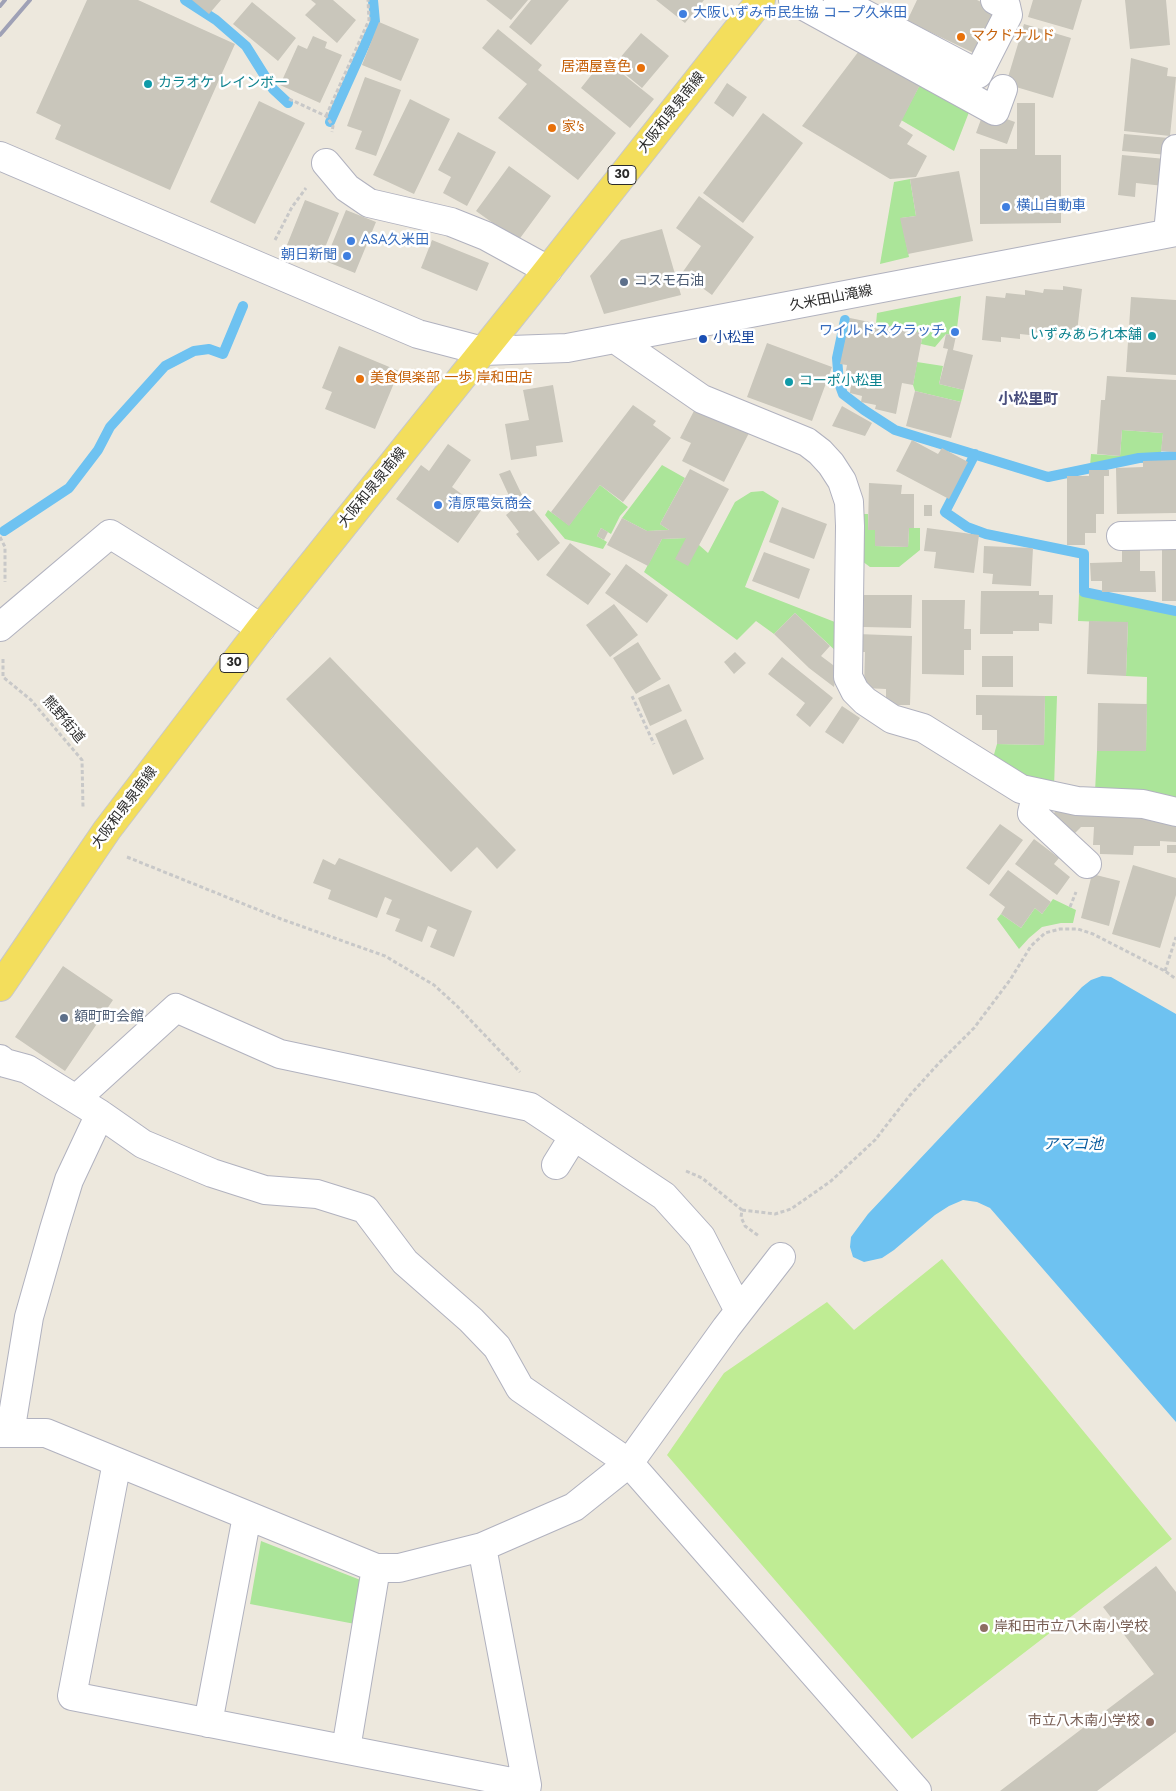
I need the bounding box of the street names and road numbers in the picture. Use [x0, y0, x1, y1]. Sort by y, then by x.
street label: 大阪和泉泉南線 [635, 69, 709, 157]
road number: 30 [608, 166, 636, 184]
street label: 久米田山滝線 [788, 283, 874, 315]
street label: 大阪和泉泉南線 [336, 445, 410, 531]
road number: 30 [220, 654, 248, 672]
street label: 熊野街道 [39, 693, 87, 747]
street label: 大阪和泉泉南線 [89, 764, 161, 852]

